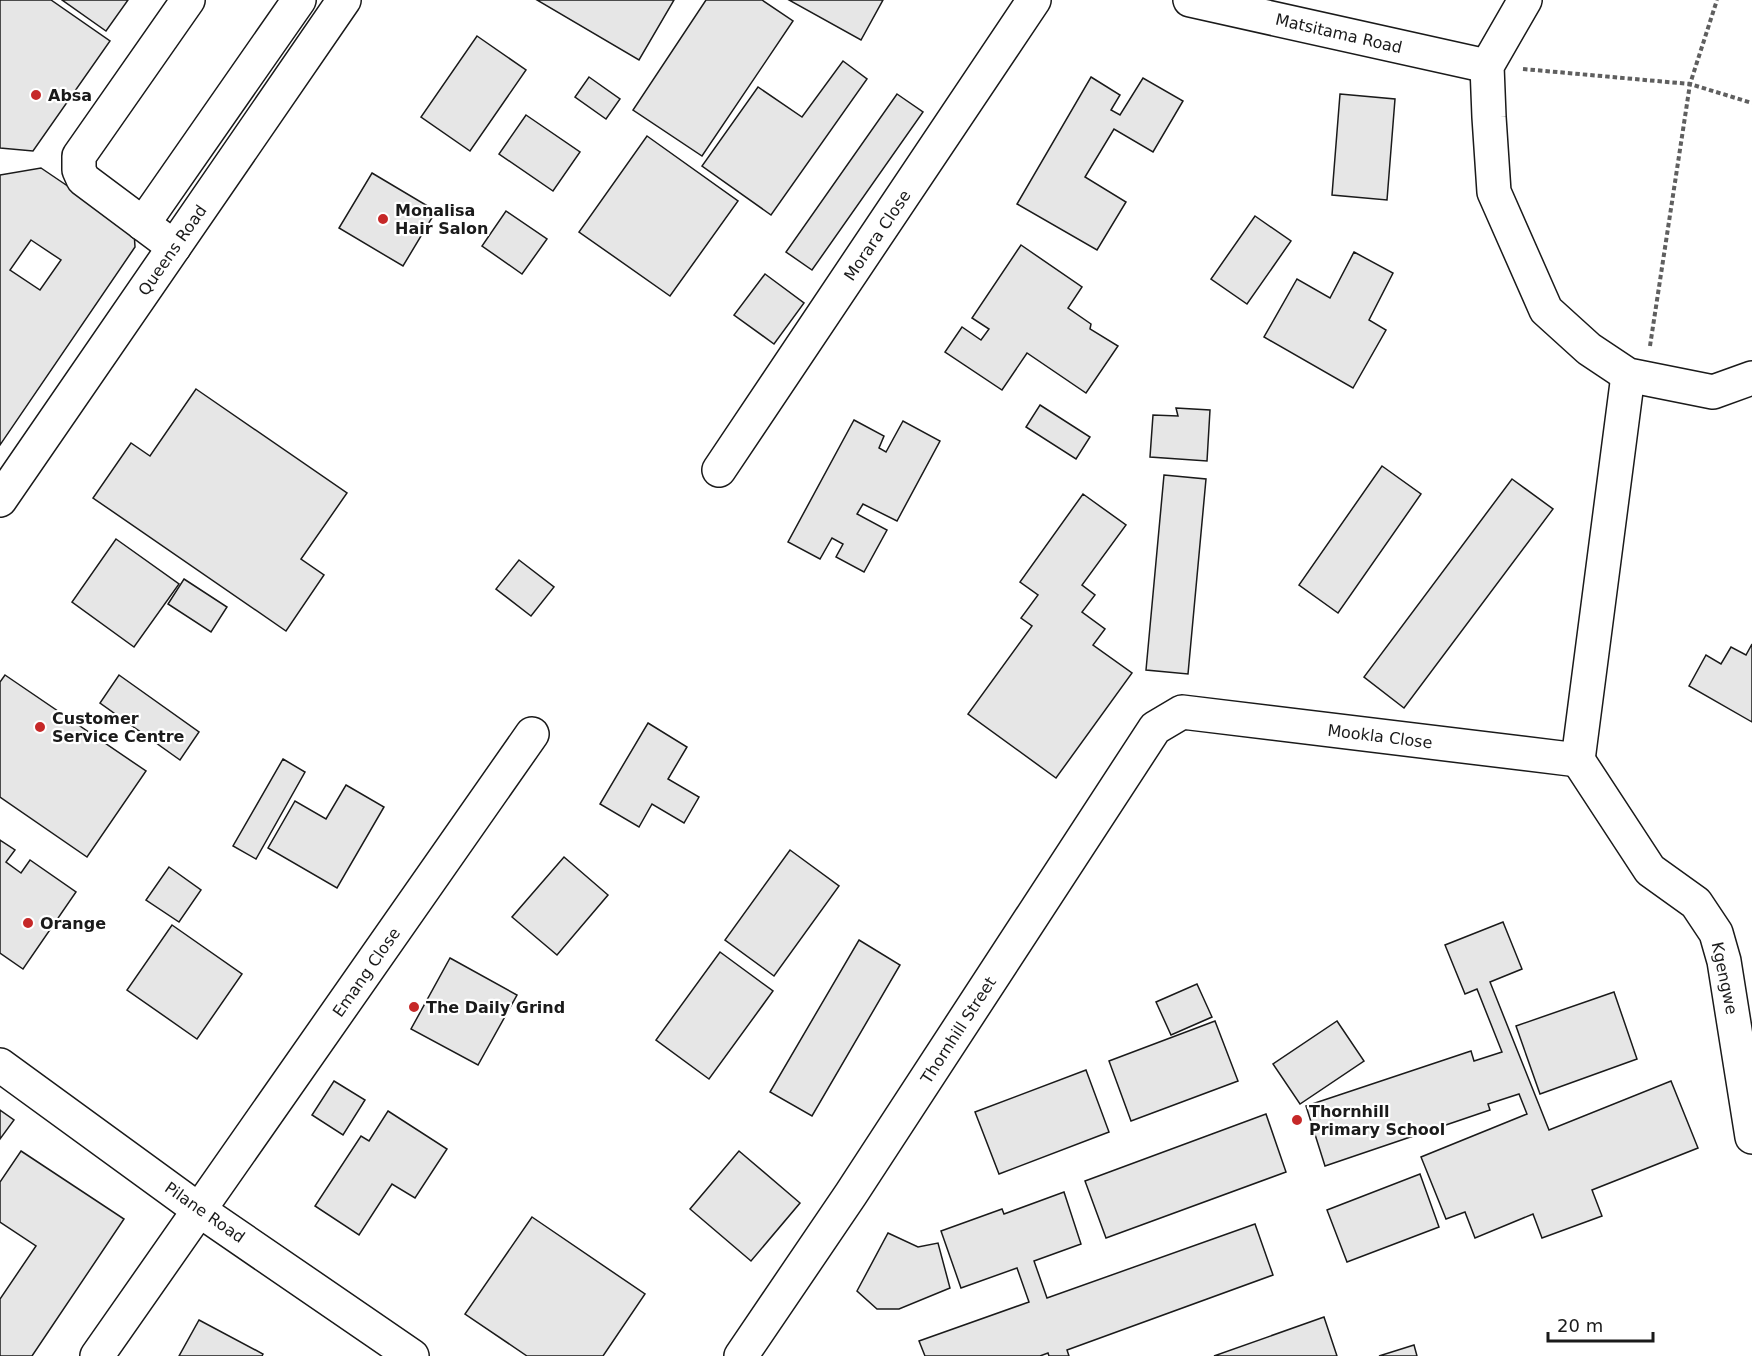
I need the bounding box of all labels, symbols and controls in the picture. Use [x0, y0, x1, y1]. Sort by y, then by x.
street label: Matsitama Road [1274, 10, 1404, 57]
place label: Absa [48, 86, 92, 105]
marker: Absa [29, 88, 43, 102]
street label: Morara Close [840, 186, 915, 284]
street label: Queens Road [134, 201, 211, 299]
place label: Monalisa Hair Salon [395, 201, 488, 238]
marker: Monalisa Hair Salon [376, 212, 390, 226]
place label: Customer Service Centre [52, 709, 185, 746]
marker: Customer Service Centre [33, 720, 47, 734]
street label: Mookla Close [1326, 721, 1433, 752]
place label: Orange [40, 914, 106, 933]
marker: Orange [21, 916, 35, 930]
street label: Emang Close [329, 924, 404, 1021]
street label: Kgengwe [1708, 940, 1741, 1016]
street label: Thornhill Street [916, 973, 1000, 1088]
place label: The Daily Grind [426, 998, 565, 1017]
marker: The Daily Grind [407, 1000, 421, 1014]
place label: Thornhill Primary School [1309, 1102, 1445, 1139]
marker: Thornhill Primary School [1290, 1113, 1304, 1127]
street label: Pilane Road [161, 1178, 248, 1247]
scale bar [1548, 1305, 1653, 1343]
text: 20 m [1557, 1315, 1603, 1336]

